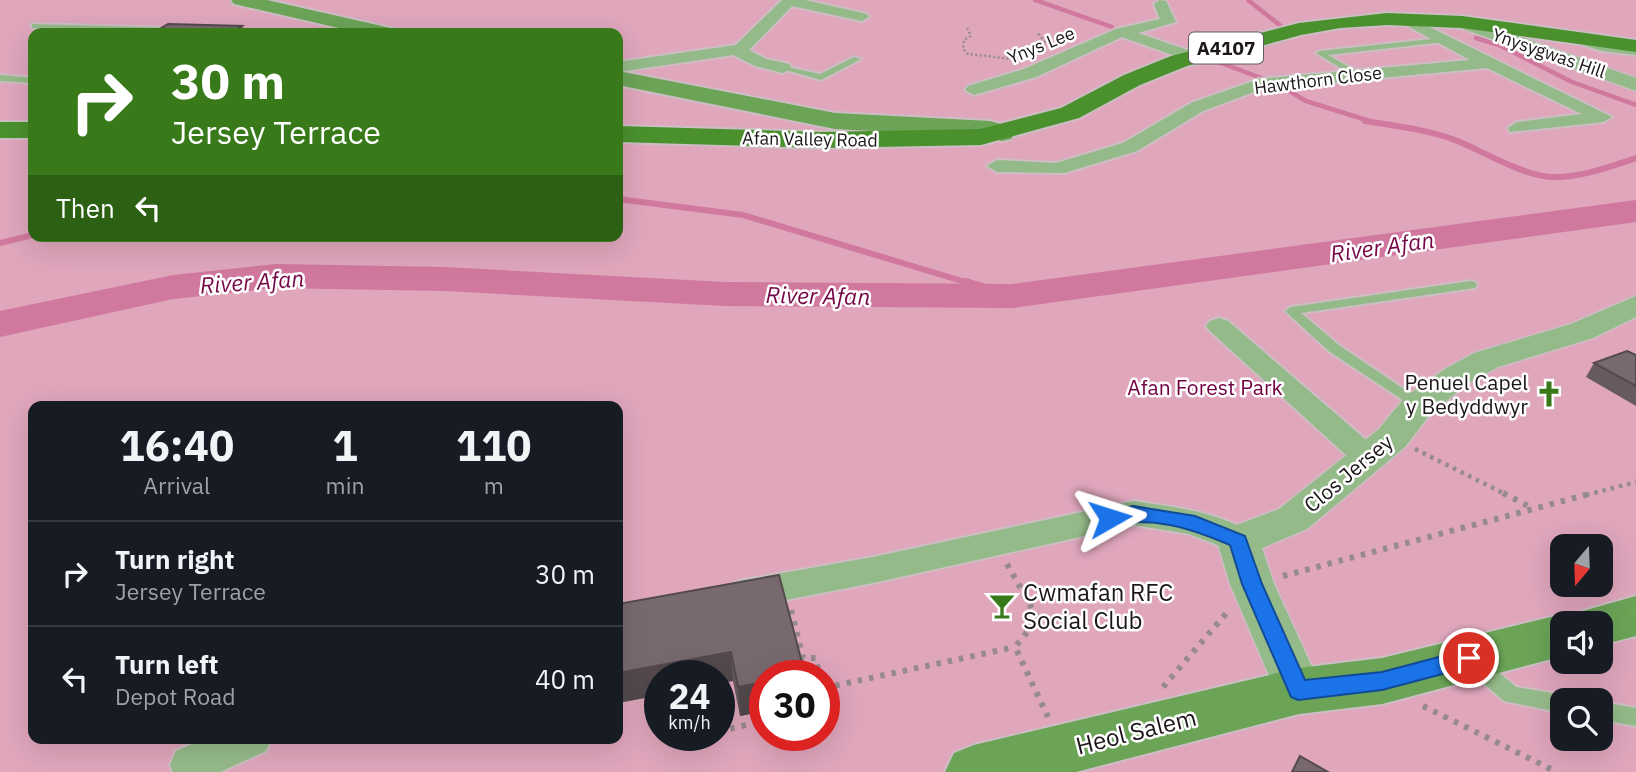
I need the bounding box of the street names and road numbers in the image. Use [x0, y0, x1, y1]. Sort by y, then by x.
street label: Ynys Lee [1004, 21, 1078, 69]
street label: Ynysygwas Hill [1489, 23, 1609, 83]
road number: A4107 [1189, 32, 1263, 64]
street label: Hawthorn Close [1253, 61, 1383, 99]
street label: Afan Valley Road [742, 126, 878, 152]
street label: Clos Jersey [1298, 427, 1399, 518]
street label: Heol Salem [1072, 701, 1200, 761]

